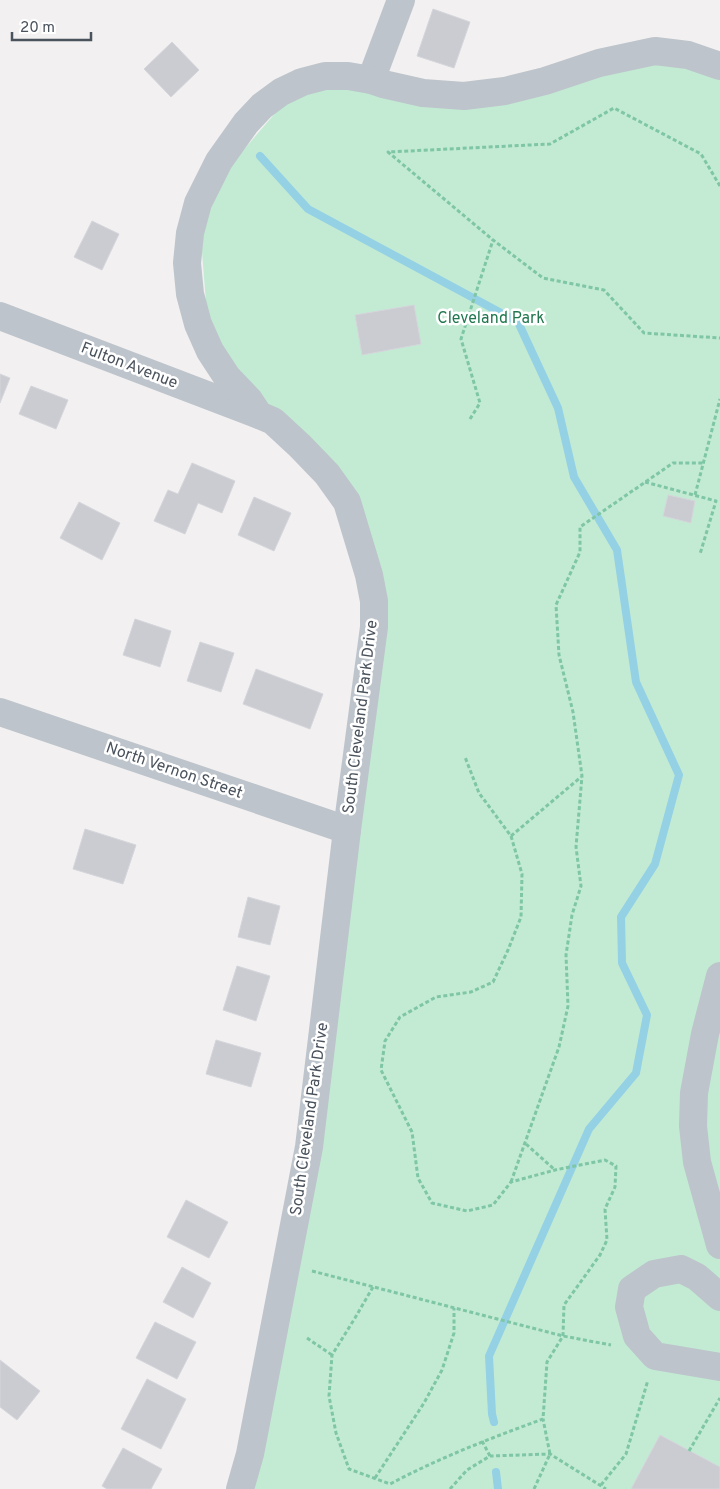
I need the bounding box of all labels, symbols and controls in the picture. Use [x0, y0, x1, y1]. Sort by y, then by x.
scale bar [12, 10, 91, 42]
text: 20 m [20, 19, 55, 38]
park label: Cleveland Park [437, 309, 545, 329]
street label: Fulton Avenue [78, 338, 180, 394]
street label: South Cleveland Park Drive [339, 619, 383, 815]
street label: North Vernon Street [103, 738, 245, 804]
street label: South Cleveland Park Drive [287, 1021, 333, 1217]

